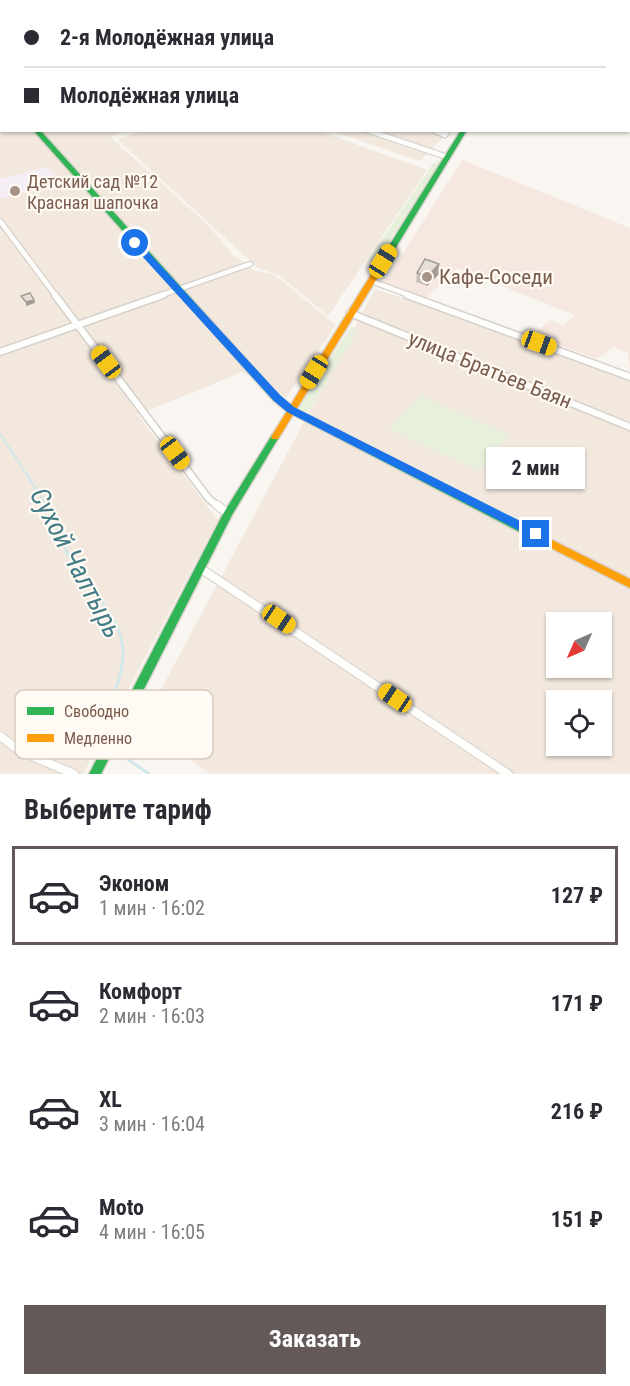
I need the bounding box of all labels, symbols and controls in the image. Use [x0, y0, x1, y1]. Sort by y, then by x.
text: 2-я Молодёжная улица [60, 25, 274, 50]
text: Молодёжная улица [60, 83, 239, 108]
place label: Детский сад №12 Красная шапочка [27, 171, 159, 213]
marker: Детский сад №12 Красная шапочка [8, 184, 22, 198]
route start [121, 229, 148, 256]
car [366, 241, 400, 281]
place label: Кафе-Соседи [439, 265, 553, 289]
marker: Кафе-Соседи [420, 270, 434, 284]
street label: улица Братьев Баян [405, 326, 575, 414]
car [519, 328, 559, 358]
car [88, 342, 124, 382]
car [297, 352, 331, 392]
car [157, 433, 193, 473]
callout: 2 мин [486, 447, 586, 489]
text: 2 мин [512, 456, 559, 480]
water label: Сухой Чалтырь [23, 482, 129, 644]
route end [522, 520, 549, 547]
car [259, 601, 299, 637]
north arrow [546, 612, 612, 678]
map controls [546, 612, 612, 756]
car [375, 680, 415, 716]
legend [15, 690, 213, 759]
button: locate [546, 690, 612, 756]
text: Свободно [64, 702, 129, 721]
text: Медленно [64, 729, 132, 748]
text: Выберите тариф [24, 794, 212, 826]
icon: car [27, 869, 81, 923]
text: Эконом [99, 871, 169, 896]
text: 127 ₽ [551, 883, 603, 908]
text: 1 мин · 16:02 [99, 896, 205, 920]
icon: car [27, 977, 81, 1031]
text: Комфорт [99, 979, 182, 1004]
text: 171 ₽ [551, 991, 603, 1016]
text: 2 мин · 16:03 [99, 1004, 205, 1028]
icon: car [27, 1085, 81, 1139]
text: XL [99, 1087, 122, 1112]
text: 216 ₽ [551, 1099, 603, 1124]
text: 3 мин · 16:04 [99, 1112, 205, 1136]
icon: car [27, 1193, 81, 1247]
text: Moto [99, 1195, 144, 1220]
text: 151 ₽ [551, 1207, 603, 1232]
text: 4 мин · 16:05 [99, 1220, 205, 1244]
button: Заказать [24, 1305, 606, 1374]

